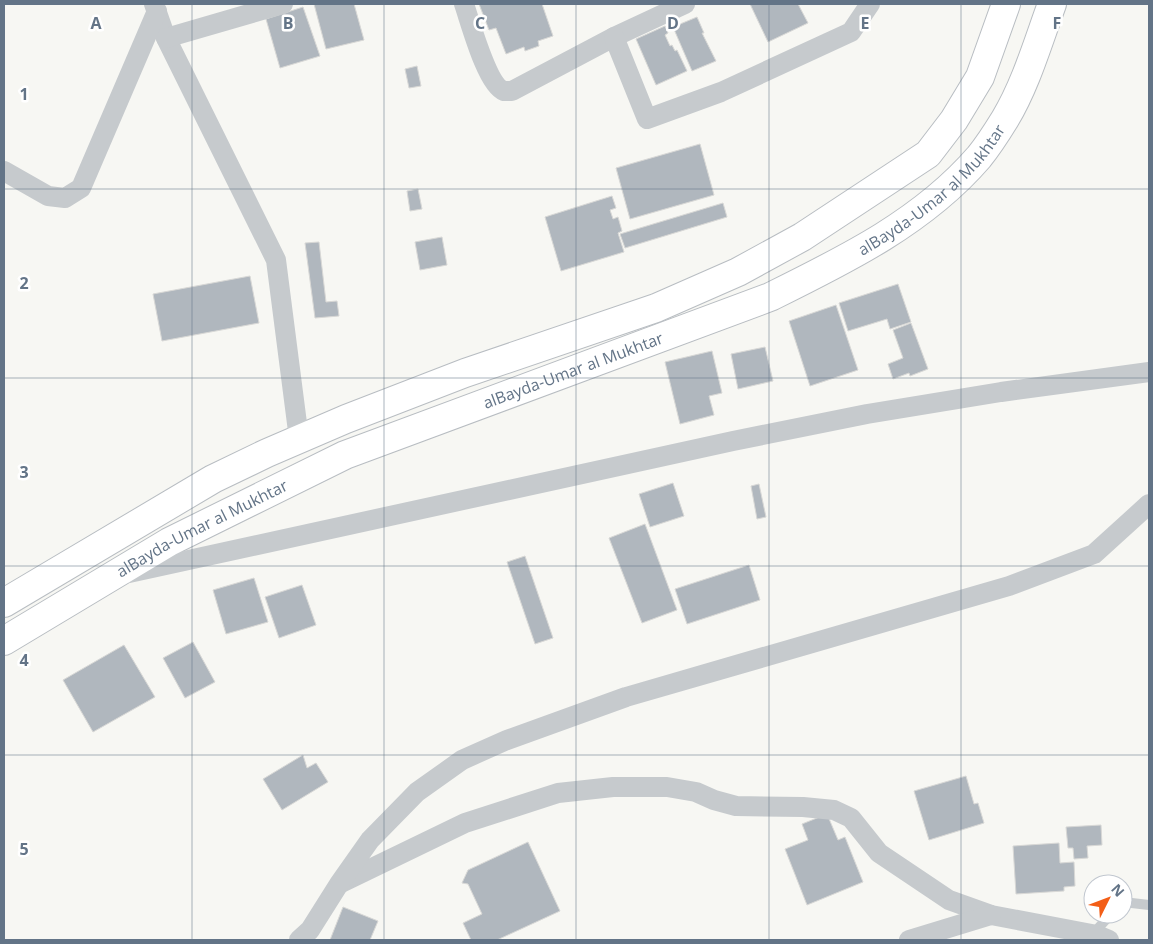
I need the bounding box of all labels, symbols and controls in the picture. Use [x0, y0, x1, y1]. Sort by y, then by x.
text: A [90, 12, 102, 34]
text: B [283, 12, 293, 34]
text: C [475, 12, 485, 34]
text: D [667, 12, 679, 34]
text: E [861, 12, 870, 34]
text: F [1053, 12, 1061, 34]
text: 1 [19, 83, 29, 105]
street label: alBayda-Umar al Mukhtar [854, 120, 1010, 260]
text: 2 [19, 272, 29, 294]
street label: alBayda-Umar al Mukhtar [480, 327, 667, 414]
text: 3 [19, 461, 29, 483]
street label: alBayda-Umar al Mukhtar [112, 474, 292, 582]
text: 4 [19, 649, 29, 671]
text: 5 [19, 838, 29, 860]
north arrow [1083, 874, 1133, 924]
text: N [1107, 879, 1129, 901]

